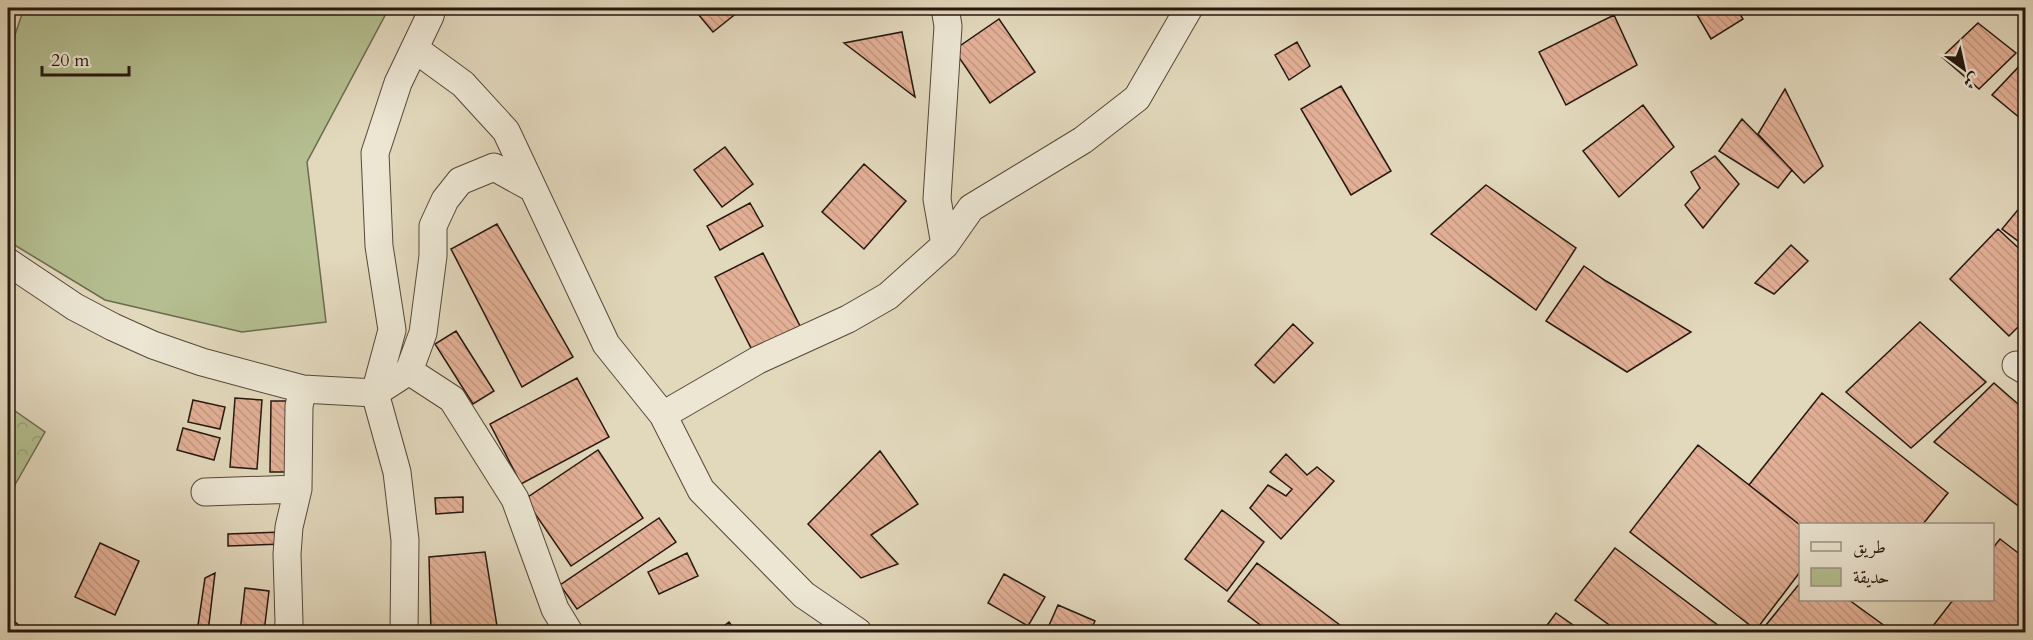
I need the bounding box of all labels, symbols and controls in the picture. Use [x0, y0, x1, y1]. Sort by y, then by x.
scale bar [42, 39, 129, 77]
north arrow [1934, 39, 1994, 99]
text: 20 m [51, 48, 90, 73]
text: ش [1959, 67, 1984, 94]
legend [1799, 523, 1994, 601]
text: طريق [1853, 535, 1886, 560]
text: حديقة [1853, 565, 1889, 590]

